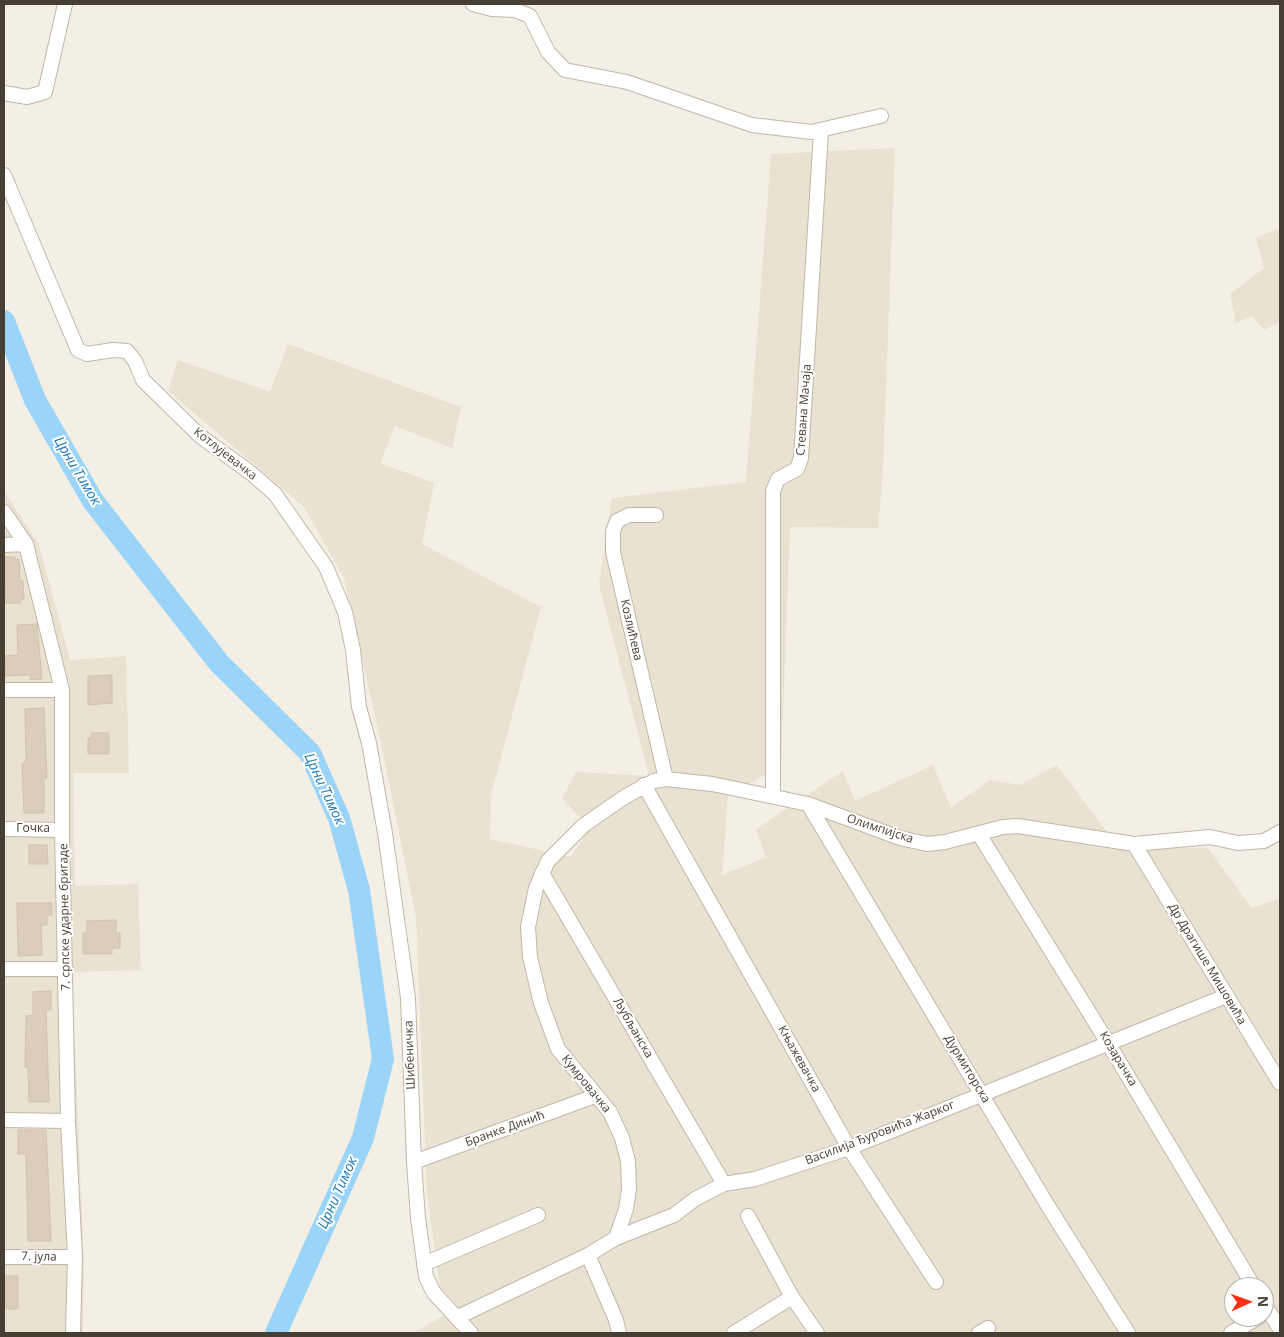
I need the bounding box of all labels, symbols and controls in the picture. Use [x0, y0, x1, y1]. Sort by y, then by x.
street label: Стевана Мачаја [794, 364, 814, 456]
street label: Котлујевачка [190, 425, 260, 483]
water label: Црни Тимок [50, 434, 104, 508]
street label: Козлићева [617, 598, 645, 662]
water label: Црни Тимок [300, 751, 348, 827]
street label: Олимпијска [845, 811, 915, 847]
street label: Гочка [16, 822, 50, 836]
street label: 7. српске ударне бригаде [57, 843, 73, 991]
street label: Др Драгише Мишовића [1165, 901, 1249, 1027]
street label: Љубљанска [610, 995, 656, 1061]
street label: Шибеничка [402, 1020, 418, 1090]
street label: Књажевачка [775, 1023, 823, 1095]
street label: Козарачка [1096, 1029, 1140, 1089]
street label: Дурмиторска [941, 1032, 993, 1106]
street label: Кумровачка [558, 1052, 614, 1116]
street label: Василија Ђуровића Жарког [803, 1098, 957, 1168]
street label: Бранке Динић [463, 1108, 547, 1150]
water label: Црни Тимок [315, 1154, 361, 1232]
street label: 7. јула [21, 1249, 57, 1265]
north arrow [1224, 1277, 1274, 1327]
text: N [1254, 1295, 1273, 1308]

